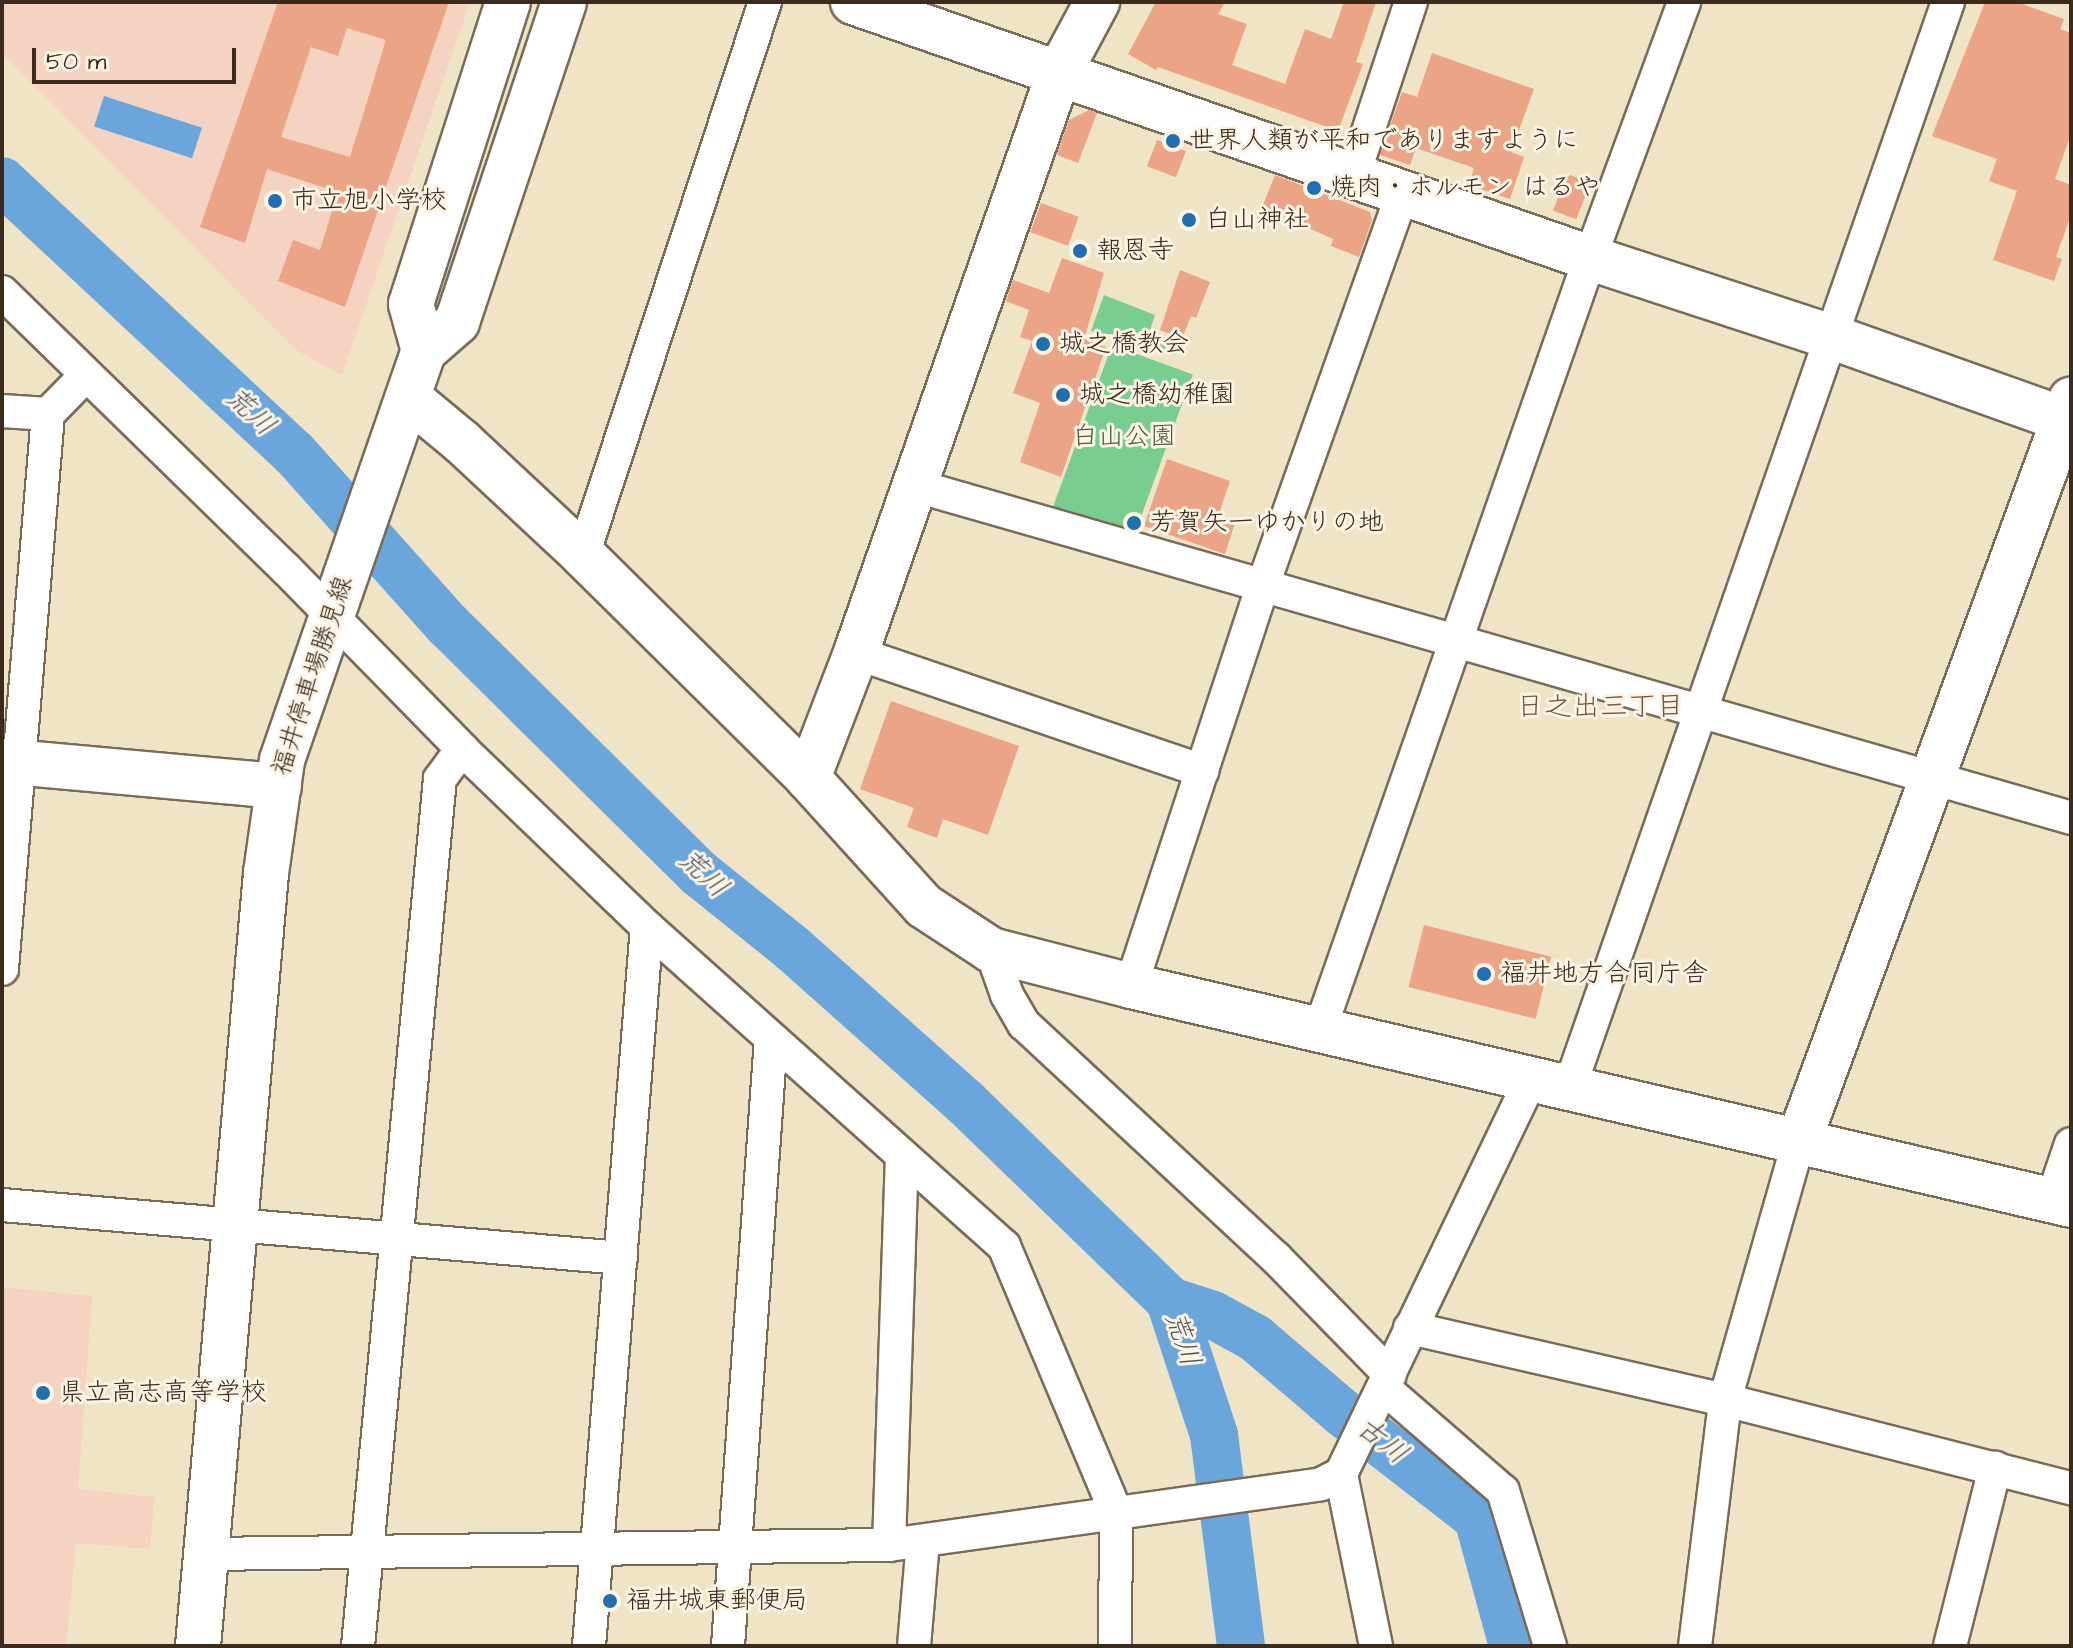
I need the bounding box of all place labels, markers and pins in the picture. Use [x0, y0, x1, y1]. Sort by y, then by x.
place label: 世界人類が平和でありますように [1189, 125, 1579, 157]
marker: 世界人類が平和でありますように [1164, 132, 1182, 150]
place label: 焼肉・ホルモン はるや [1330, 172, 1600, 204]
marker: 焼肉・ホルモン はるや [1305, 179, 1323, 197]
place label: 市立旭小学校 [291, 185, 447, 217]
marker: 市立旭小学校 [266, 192, 284, 210]
place label: 白山神社 [1205, 204, 1309, 236]
marker: 白山神社 [1180, 211, 1198, 229]
place label: 報恩寺 [1096, 235, 1174, 267]
marker: 報恩寺 [1071, 242, 1089, 260]
place label: 城之橋教会 [1059, 328, 1189, 360]
marker: 城之橋教会 [1034, 335, 1052, 353]
place label: 城之橋幼稚園 [1079, 379, 1235, 411]
marker: 城之橋幼稚園 [1054, 386, 1072, 404]
place label: 芳賀矢一ゆかりの地 [1150, 507, 1384, 539]
marker: 芳賀矢一ゆかりの地 [1125, 514, 1143, 532]
place label: 福井地方合同庁舎 [1500, 958, 1708, 990]
marker: 福井地方合同庁舎 [1475, 965, 1493, 983]
place label: 県立高志高等学校 [59, 1377, 267, 1409]
marker: 県立高志高等学校 [34, 1384, 52, 1402]
place label: 福井城東郵便局 [626, 1585, 808, 1617]
marker: 福井城東郵便局 [601, 1592, 619, 1610]

